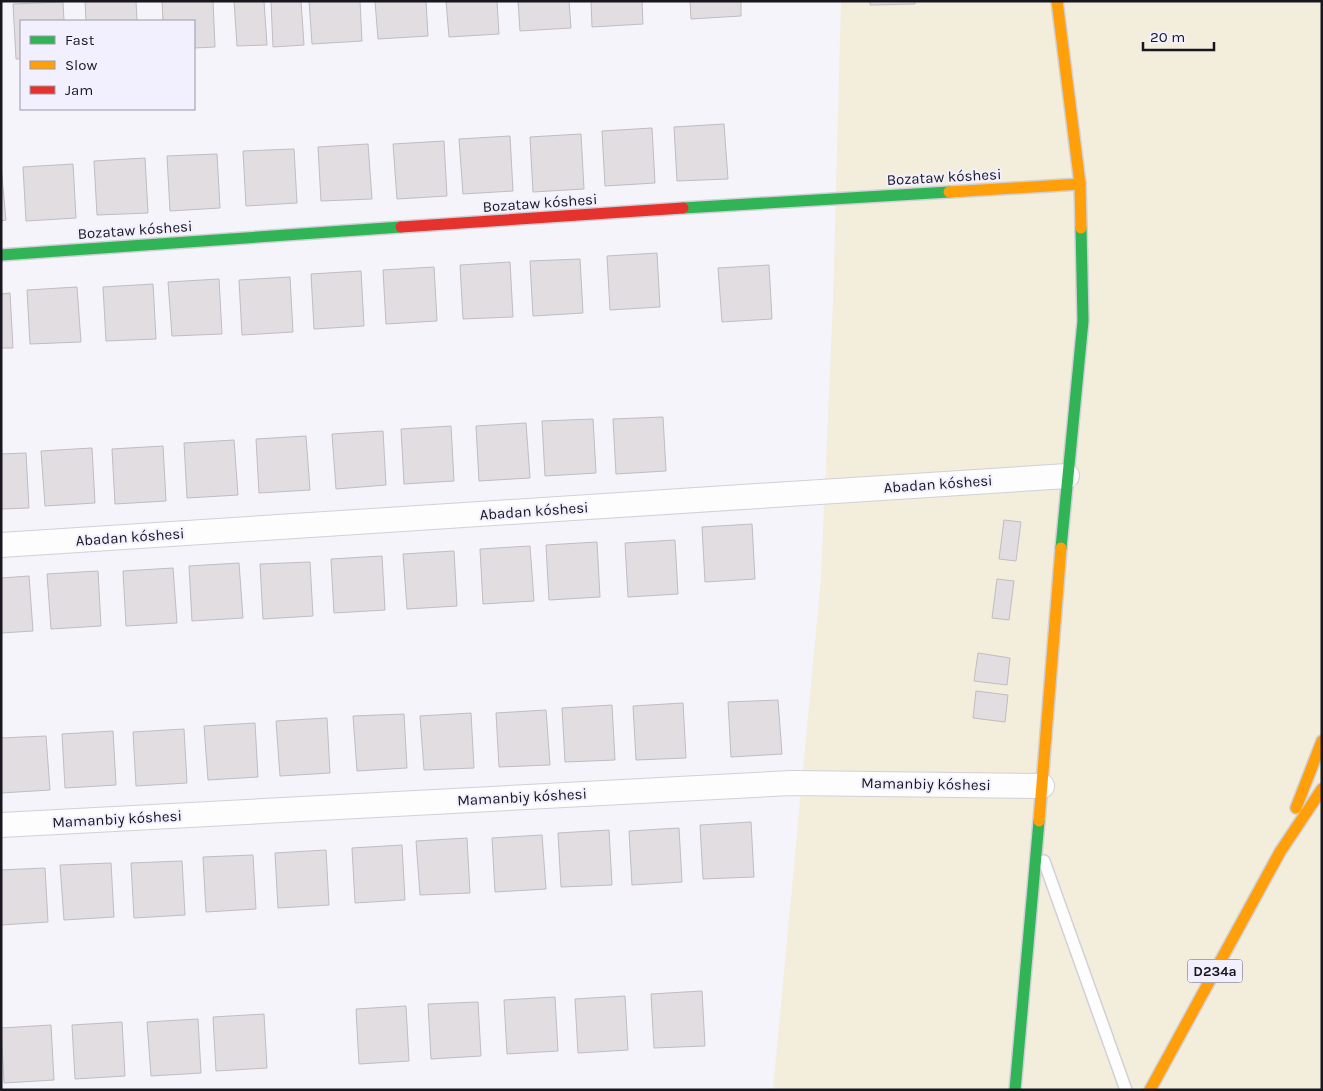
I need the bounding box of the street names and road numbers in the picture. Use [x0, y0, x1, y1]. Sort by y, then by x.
street label: Bozataw kóshesi [886, 165, 1002, 189]
street label: Bozataw kóshesi [482, 190, 598, 216]
street label: Bozataw kóshesi [77, 217, 193, 243]
street label: Abadan kóshesi [883, 471, 993, 497]
street label: Abadan kóshesi [479, 498, 589, 524]
street label: Abadan kóshesi [75, 524, 185, 550]
street label: Mamanbiy kóshesi [861, 774, 991, 794]
street label: Mamanbiy kóshesi [457, 785, 587, 809]
street label: Mamanbiy kóshesi [52, 807, 182, 831]
road number: D234a [1188, 959, 1242, 982]

